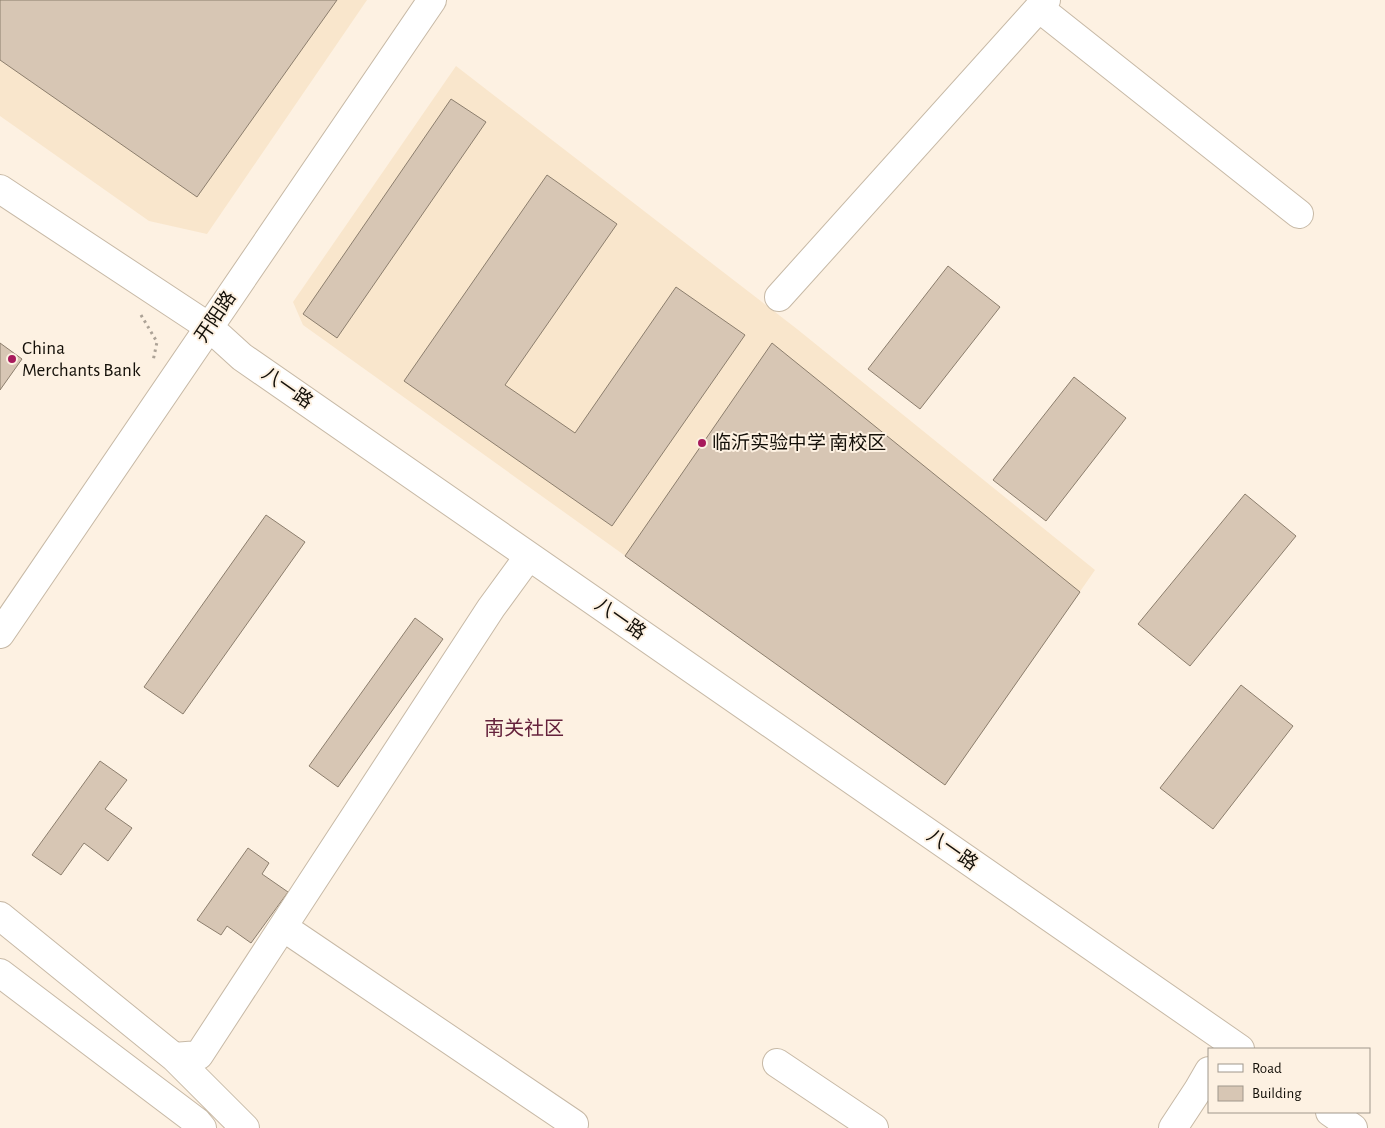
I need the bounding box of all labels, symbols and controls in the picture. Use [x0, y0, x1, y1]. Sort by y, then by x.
street label: 开阳路 [191, 287, 240, 346]
place label: China Merchants Bank [22, 339, 141, 380]
marker: China Merchants Bank [6, 353, 18, 365]
street label: 八一路 [258, 363, 316, 412]
place label: 临沂实验中学 南校区 [712, 432, 886, 453]
marker: 临沂实验中学 南校区 [696, 437, 708, 449]
street label: 八一路 [591, 594, 649, 643]
district label: 南关社区 [484, 718, 564, 739]
street label: 八一路 [923, 825, 981, 874]
legend [1208, 1048, 1370, 1113]
text: Road [1252, 1061, 1282, 1076]
text: Building [1252, 1086, 1302, 1101]

